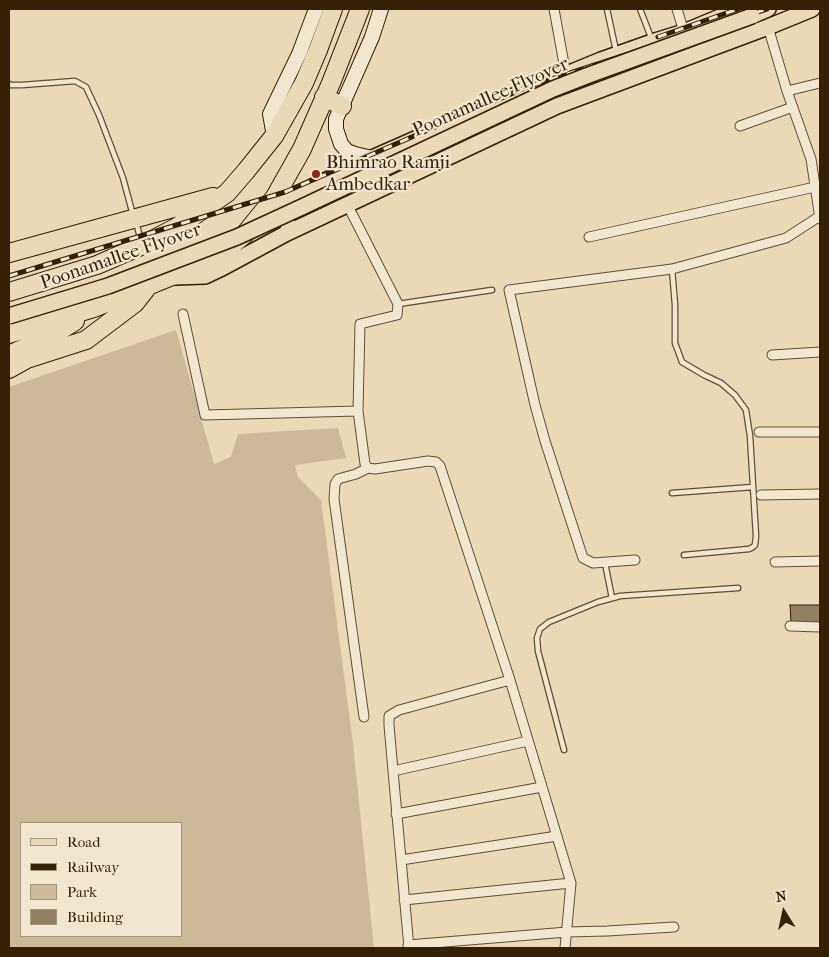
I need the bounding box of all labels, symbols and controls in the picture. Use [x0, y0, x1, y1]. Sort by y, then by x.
street label: Poonamallee Flyover [409, 53, 573, 143]
place label: Bhimrao Ramji Ambedkar [326, 152, 450, 196]
marker: Bhimrao Ramji Ambedkar [310, 168, 322, 180]
street label: Poonamallee Flyover [38, 219, 204, 295]
legend [20, 822, 182, 937]
text: Road [67, 833, 100, 851]
text: Railway [67, 858, 119, 876]
text: Park [67, 883, 97, 901]
north arrow [759, 887, 809, 937]
text: N [775, 887, 788, 906]
text: Building [67, 908, 123, 926]

